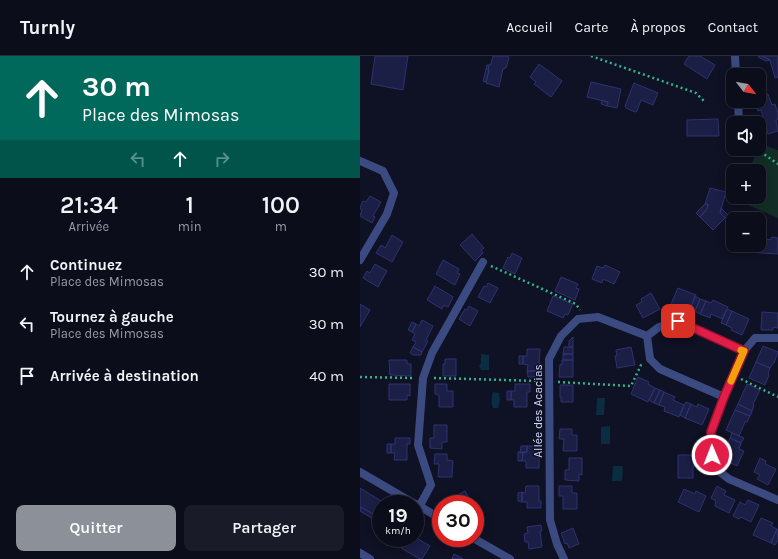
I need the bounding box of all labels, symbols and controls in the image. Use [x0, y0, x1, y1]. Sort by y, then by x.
text: Turnly [20, 17, 75, 39]
text: Accueil [506, 19, 553, 36]
text: Carte [575, 19, 608, 36]
text: À propos [630, 19, 686, 36]
text: Contact [708, 19, 758, 36]
north arrow [726, 68, 766, 108]
map controls [726, 68, 766, 252]
text: 30 m [82, 70, 151, 103]
icon: ahead [16, 72, 68, 124]
text: Place des Mimosas [82, 104, 239, 126]
button: sound [726, 116, 766, 156]
icon: left [127, 148, 149, 170]
icon: ahead [169, 148, 191, 170]
icon: right [211, 148, 233, 170]
button: + [726, 164, 766, 204]
text: 21:34 [60, 191, 118, 219]
text: 1 [186, 191, 194, 219]
text: 100 [262, 191, 300, 219]
button: − [726, 212, 766, 252]
text: Arrivée [69, 219, 109, 234]
text: min [178, 219, 202, 234]
text: m [275, 219, 287, 234]
text: Continuez [50, 256, 122, 274]
icon: ahead [16, 261, 38, 283]
text: 30 m [309, 263, 344, 281]
text: Place des Mimosas [50, 274, 164, 289]
pin [661, 304, 695, 338]
text: Tournez à gauche [50, 308, 174, 326]
icon: arrive [667, 310, 689, 332]
icon: left [16, 313, 38, 335]
text: 30 m [309, 315, 344, 333]
text: Place des Mimosas [50, 326, 164, 341]
street label: Allée des Acacias [531, 364, 545, 458]
icon: arrive [16, 365, 38, 387]
text: Arrivée à destination [50, 367, 199, 385]
text: 40 m [309, 367, 344, 385]
position arrow [691, 434, 733, 476]
speed limit sign: 30 [432, 495, 484, 547]
text: 19 [388, 504, 408, 527]
button: Quitter [16, 505, 176, 551]
button: Partager [184, 505, 344, 551]
text: km/h [385, 525, 411, 537]

